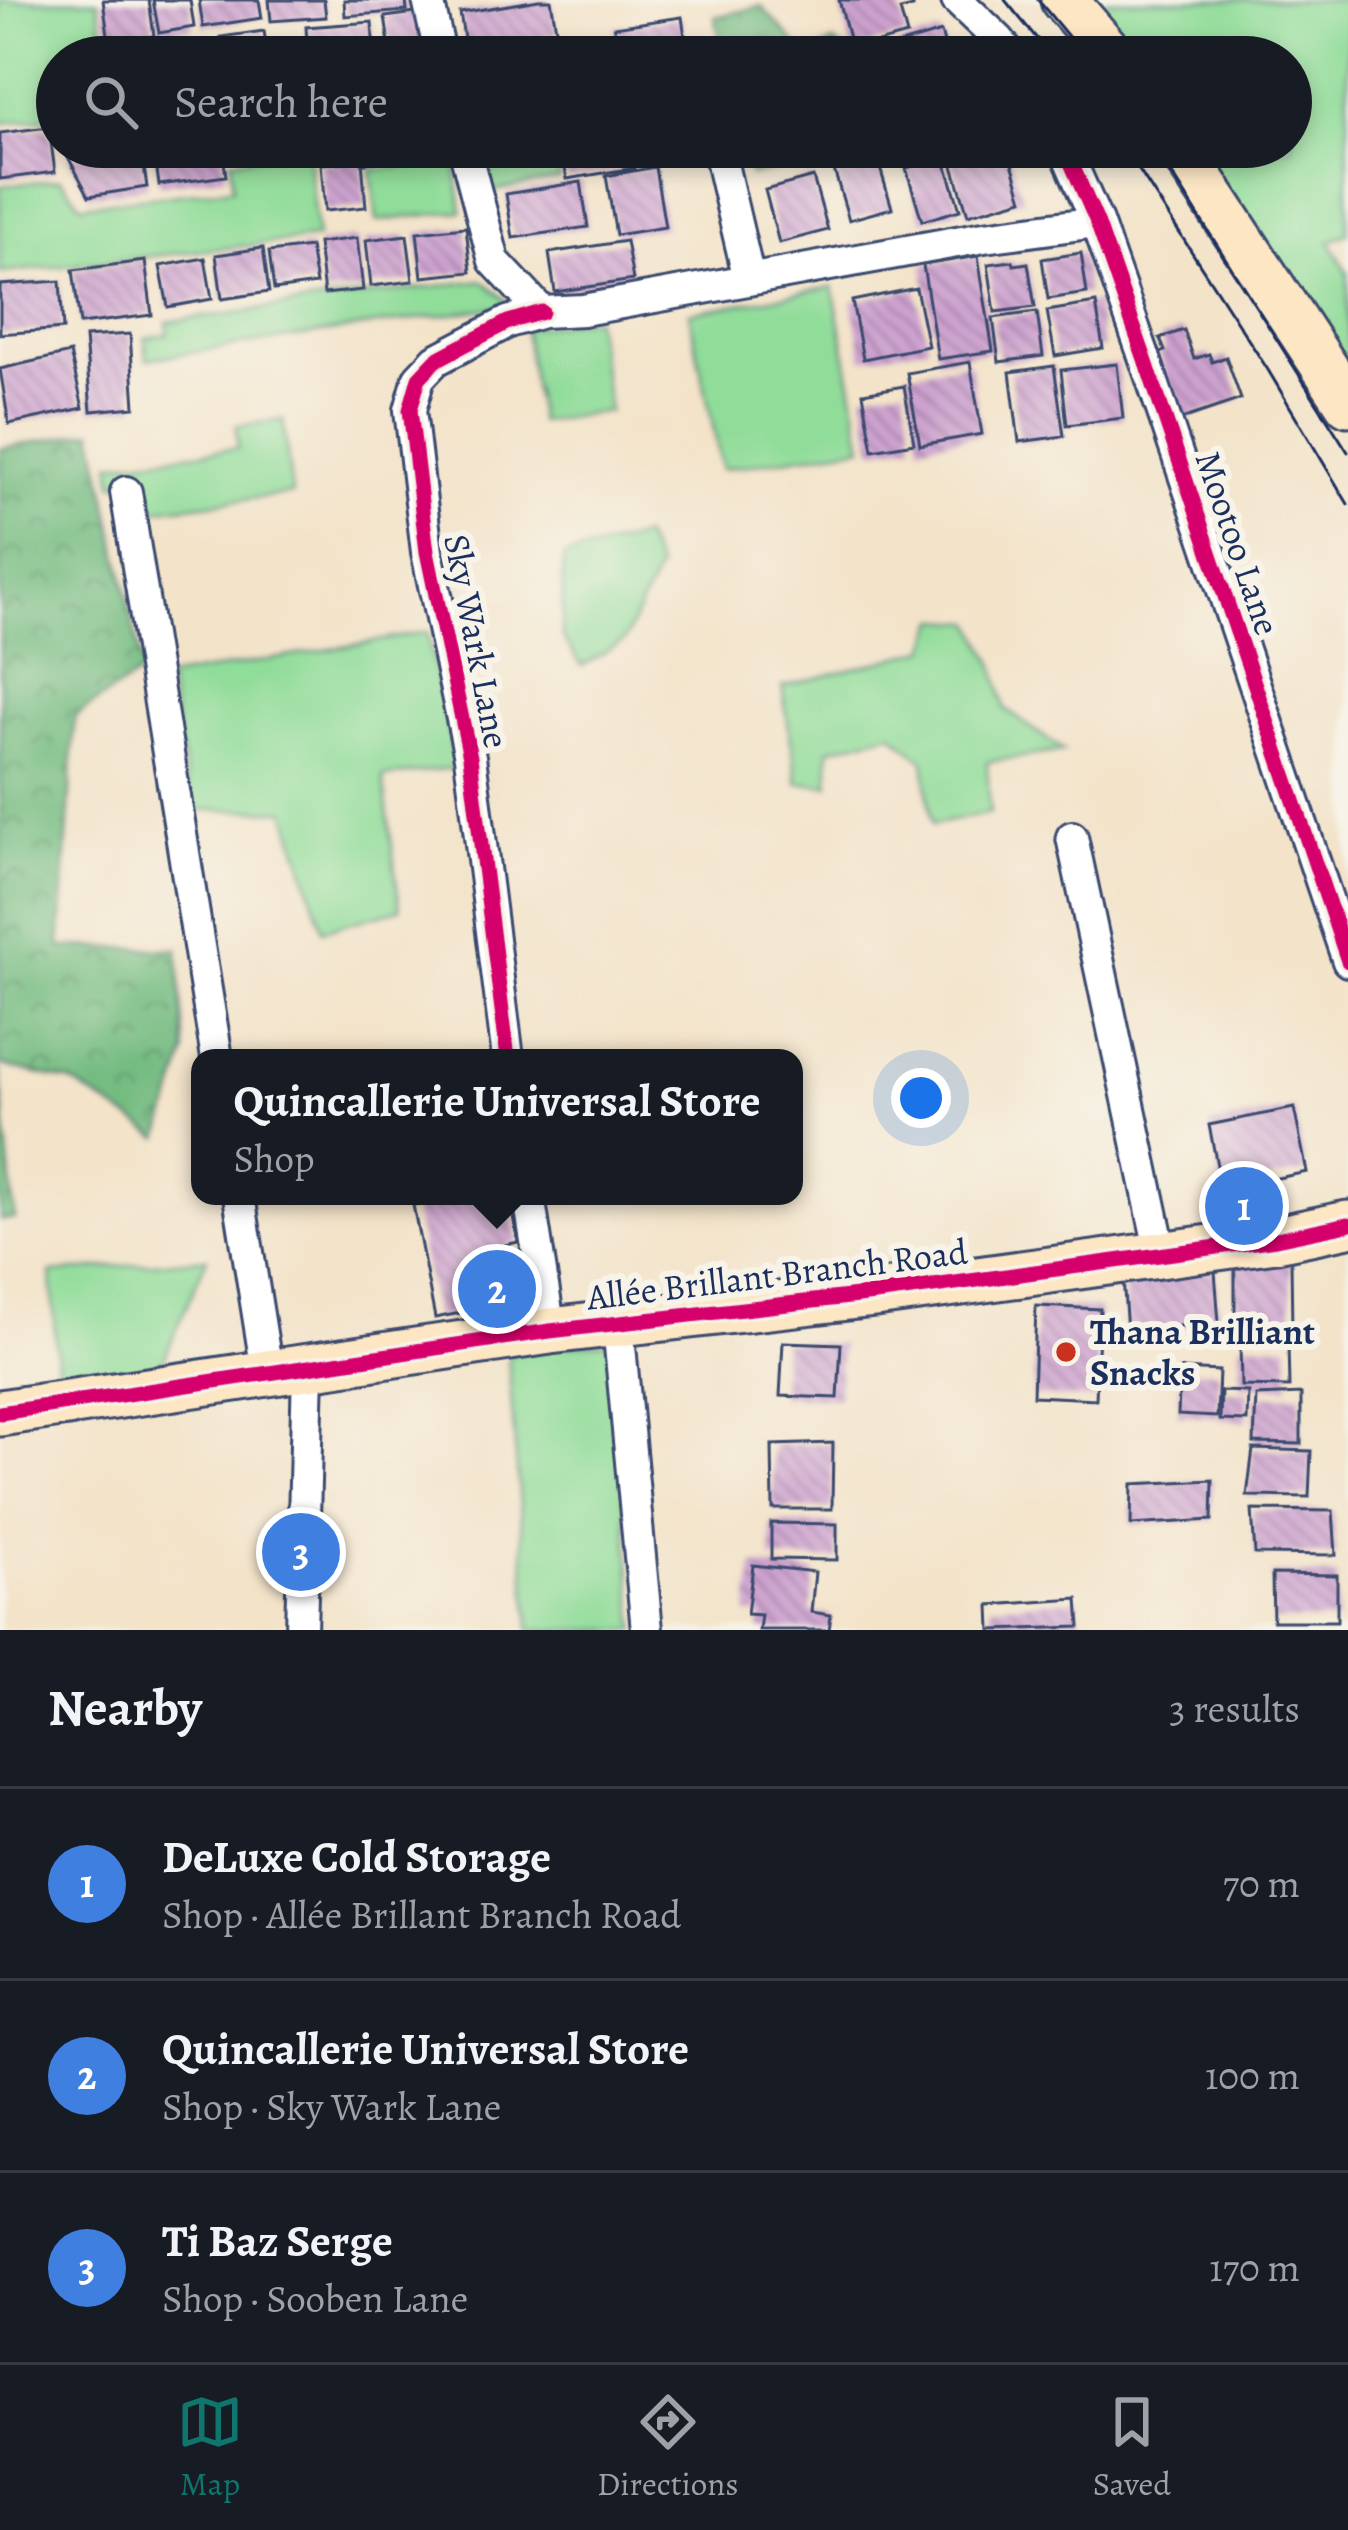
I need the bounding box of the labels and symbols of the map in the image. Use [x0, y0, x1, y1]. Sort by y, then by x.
street label: Mootoo Lane [1184, 445, 1292, 641]
street label: Sky Wark Lane [432, 530, 522, 752]
your location [891, 1068, 951, 1128]
pin: 1 [1205, 1161, 1283, 1251]
street label: Allée Brillant Branch Road [583, 1226, 971, 1322]
pin: 2 [458, 1244, 536, 1334]
place label: Thana Brilliant Snacks [1090, 1307, 1315, 1397]
marker: Thana Brilliant Snacks [1053, 1339, 1079, 1365]
pin: 3 [262, 1507, 340, 1597]

